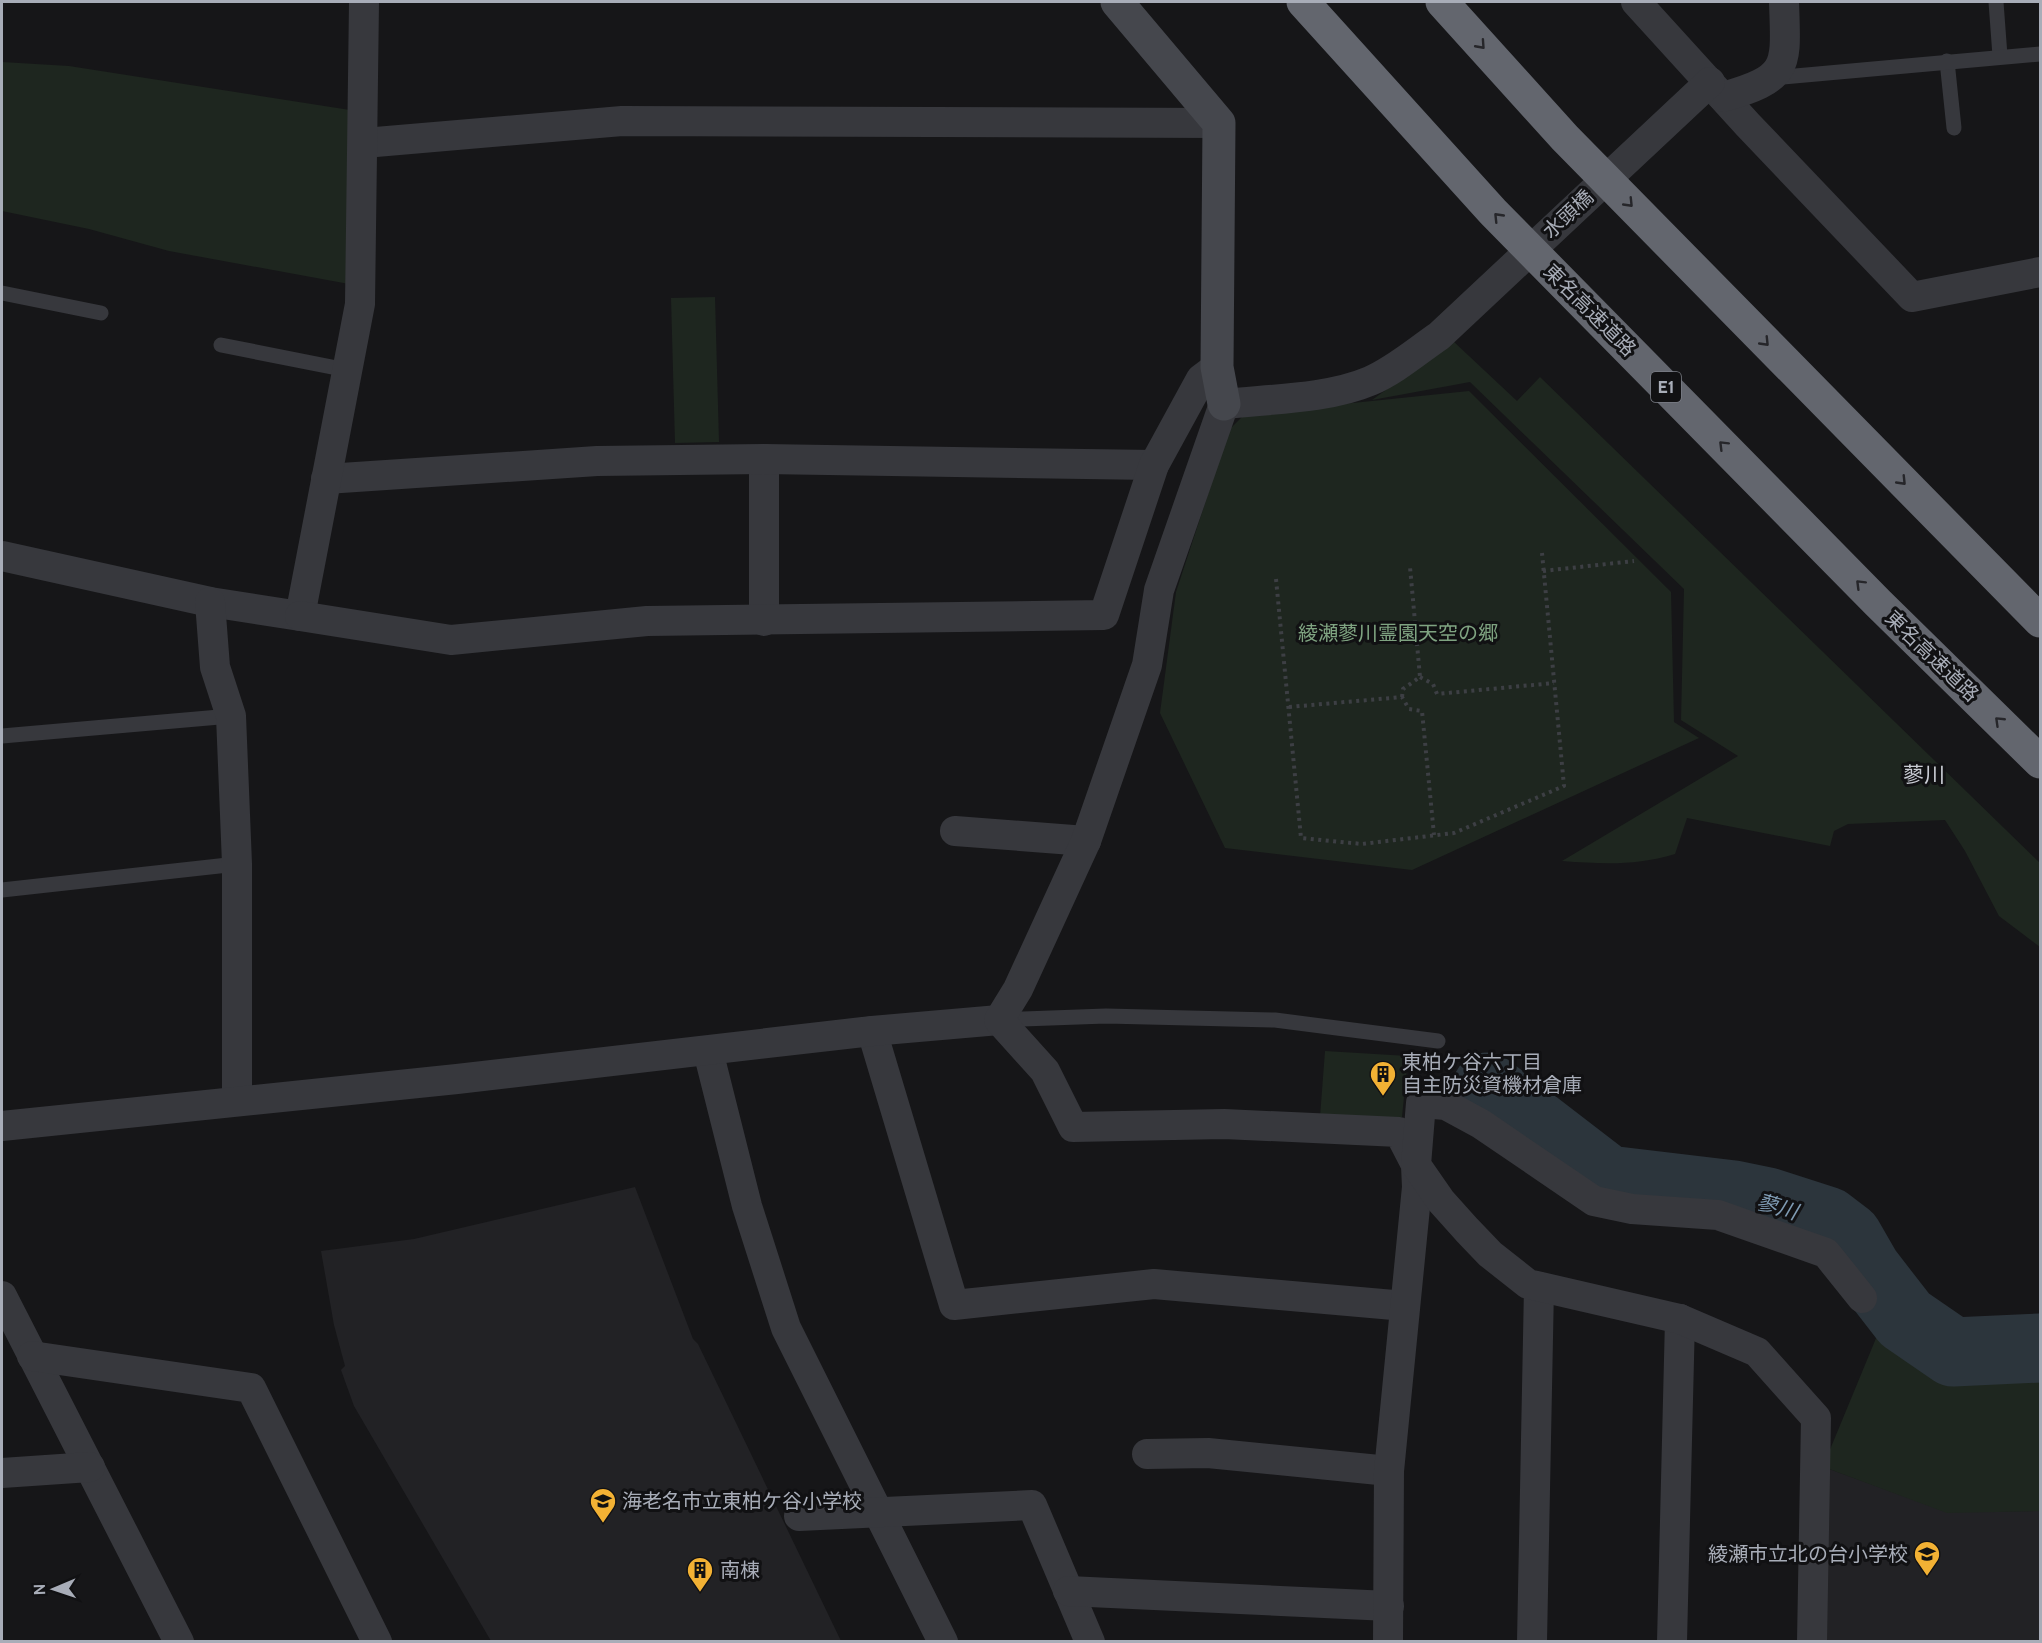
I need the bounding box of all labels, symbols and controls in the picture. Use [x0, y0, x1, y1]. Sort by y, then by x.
one-way arrow [1474, 38, 1485, 49]
street label: 水頭橋 [1538, 185, 1598, 243]
one-way arrow [1621, 195, 1632, 206]
one-way arrow [1494, 213, 1505, 224]
street label: 東名高速道路 [1539, 259, 1641, 361]
one-way arrow [1758, 334, 1769, 345]
road number: E1 [1651, 372, 1681, 402]
one-way arrow [1719, 442, 1730, 453]
one-way arrow [1895, 475, 1906, 485]
one-way arrow [1856, 581, 1867, 592]
street label: 東名高速道路 [1881, 606, 1983, 706]
park label: 綾瀬蓼川霊園天空の郷 [1298, 621, 1498, 645]
one-way arrow [1995, 717, 2005, 728]
district label: 蓼川 [1903, 762, 1945, 787]
place label: 東柏ケ谷六丁目 自主防災資機材倉庫 [1402, 1050, 1582, 1097]
building icon: 東柏ケ谷六丁目 自主防災資機材倉庫 [1368, 1059, 1398, 1097]
water label: 蓼川 [1754, 1189, 1803, 1225]
school or university icon: 海老名市立東柏ケ谷小学校 [588, 1486, 618, 1524]
place label: 海老名市立東柏ケ谷小学校 [622, 1489, 862, 1513]
school or university icon: 綾瀬市立北の台小学校 [1912, 1539, 1942, 1577]
place label: 綾瀬市立北の台小学校 [1708, 1542, 1908, 1566]
building icon: 南棟 [685, 1555, 715, 1593]
place label: 南棟 [720, 1558, 760, 1582]
north arrow [24, 1559, 84, 1619]
text: N [30, 1584, 49, 1595]

